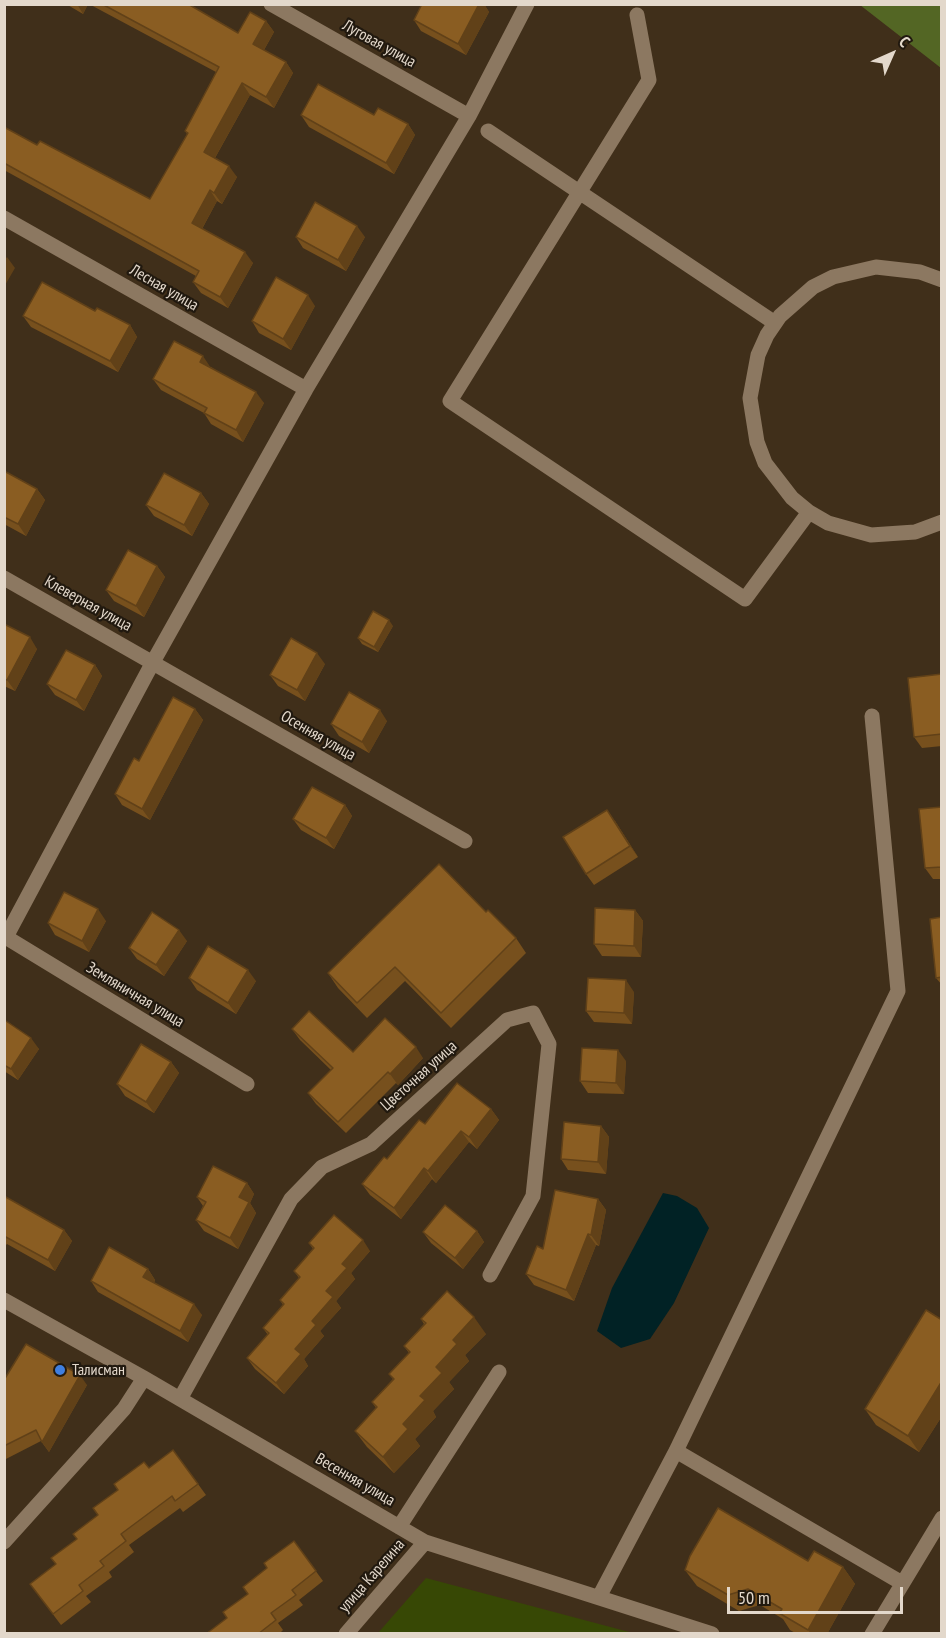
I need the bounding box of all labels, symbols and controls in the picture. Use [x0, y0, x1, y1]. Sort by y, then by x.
street label: Луговая улица [339, 16, 419, 72]
north arrow [862, 24, 922, 84]
text: С [895, 32, 914, 51]
street label: Лесная улица [126, 261, 202, 315]
street label: Клеверная улица [41, 572, 135, 636]
street label: Осенняя улица [277, 707, 359, 765]
street label: Земляничная улица [83, 958, 187, 1032]
street label: Цветочная улица [377, 1037, 461, 1115]
place label: Талисман [72, 1360, 125, 1380]
marker: Талисман [53, 1363, 67, 1377]
street label: Весенняя улица [312, 1450, 398, 1510]
street label: улица Карелина [335, 1535, 409, 1617]
scale bar [730, 1575, 906, 1613]
text: 50 m [738, 1586, 770, 1609]

